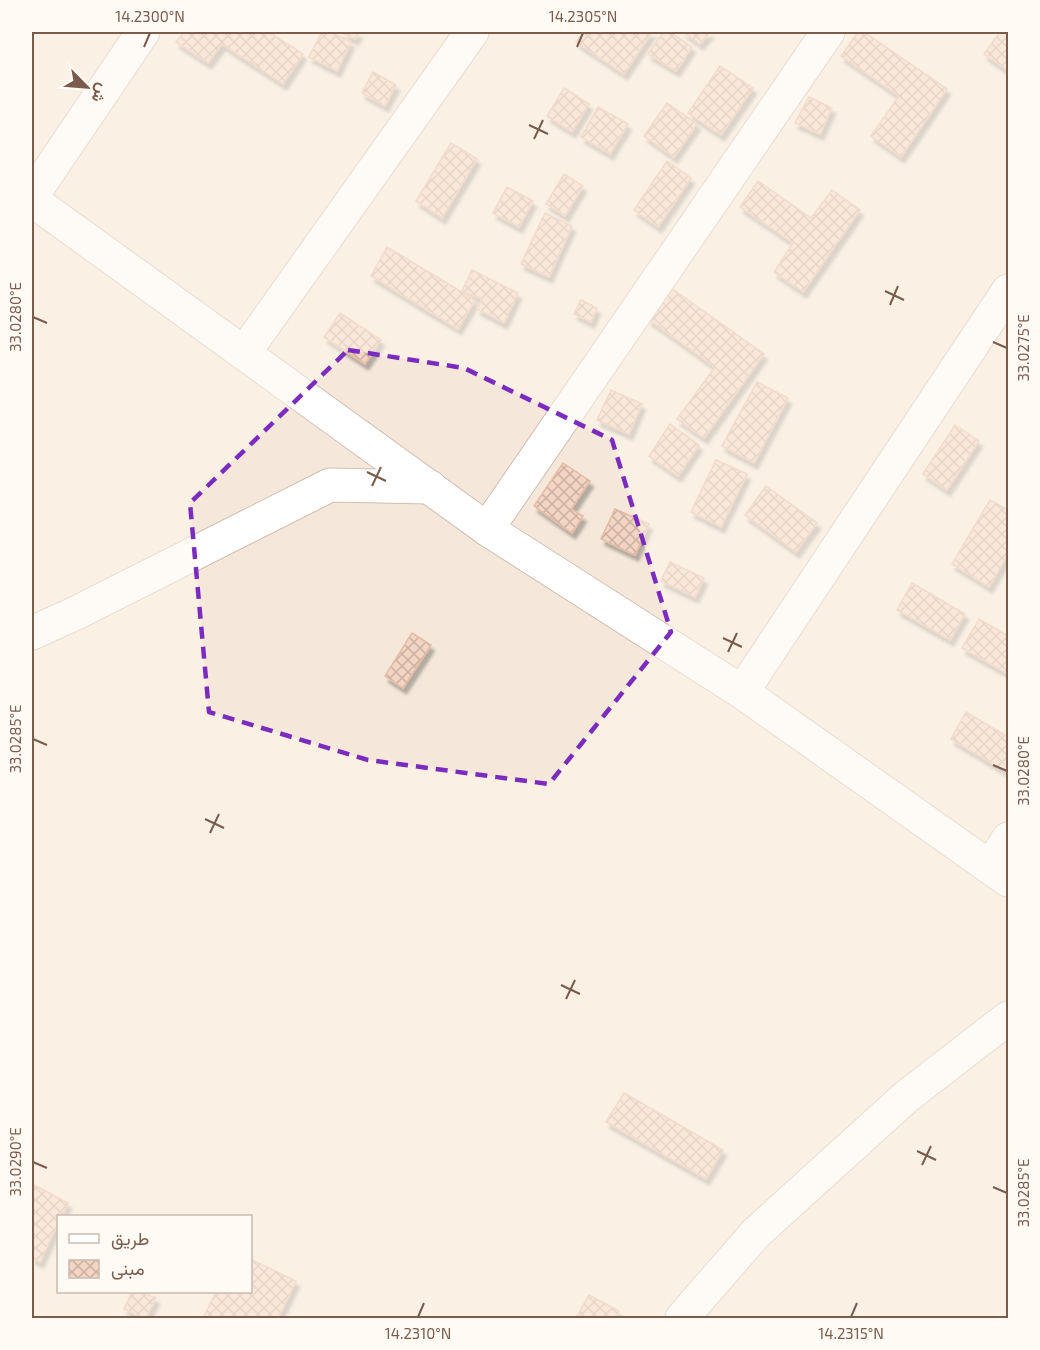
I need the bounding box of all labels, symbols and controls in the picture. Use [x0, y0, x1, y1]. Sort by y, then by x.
text: 14.2300°N [115, 7, 185, 25]
text: 14.2305°N [549, 7, 617, 25]
north arrow [57, 57, 117, 117]
text: ش [87, 80, 114, 106]
text: 33.0280°E [6, 282, 24, 352]
text: 33.0275°E [1014, 314, 1032, 382]
text: 33.0285°E [6, 705, 24, 773]
text: 33.0280°E [1014, 736, 1032, 806]
text: 33.0290°E [6, 1127, 24, 1197]
text: 33.0285°E [1014, 1159, 1032, 1227]
legend [57, 1215, 252, 1293]
text: طريق [111, 1227, 149, 1250]
text: مبنى [111, 1257, 145, 1280]
text: 14.2310°N [385, 1324, 451, 1342]
text: 14.2315°N [818, 1324, 884, 1342]

